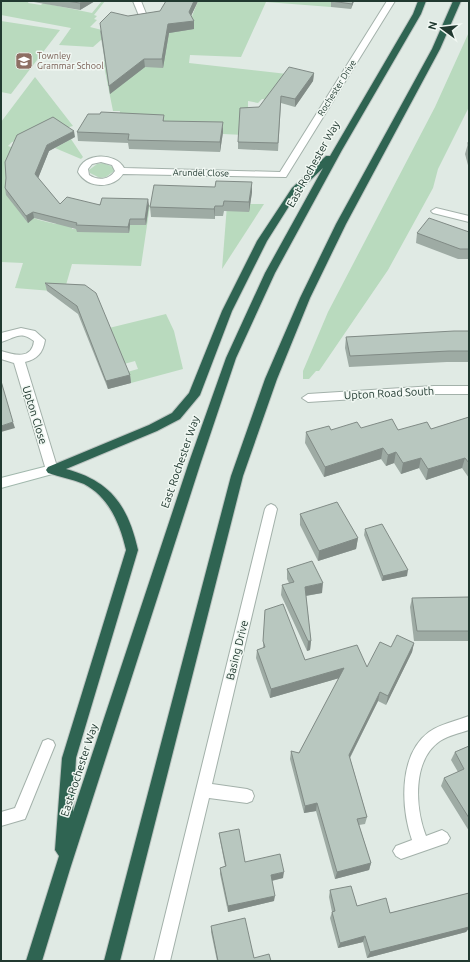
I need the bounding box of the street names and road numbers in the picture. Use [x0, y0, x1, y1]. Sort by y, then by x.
street label: Rochester Drive [316, 58, 358, 118]
street label: East Rochester Way [284, 118, 342, 209]
street label: Arundel Close [173, 168, 229, 178]
street label: Upton Close [20, 384, 50, 446]
street label: Upton Road South [344, 385, 434, 401]
street label: East Rochester Way [159, 414, 202, 510]
street label: Basing Drive [224, 619, 250, 681]
street label: East Rochester Way [58, 721, 100, 818]

